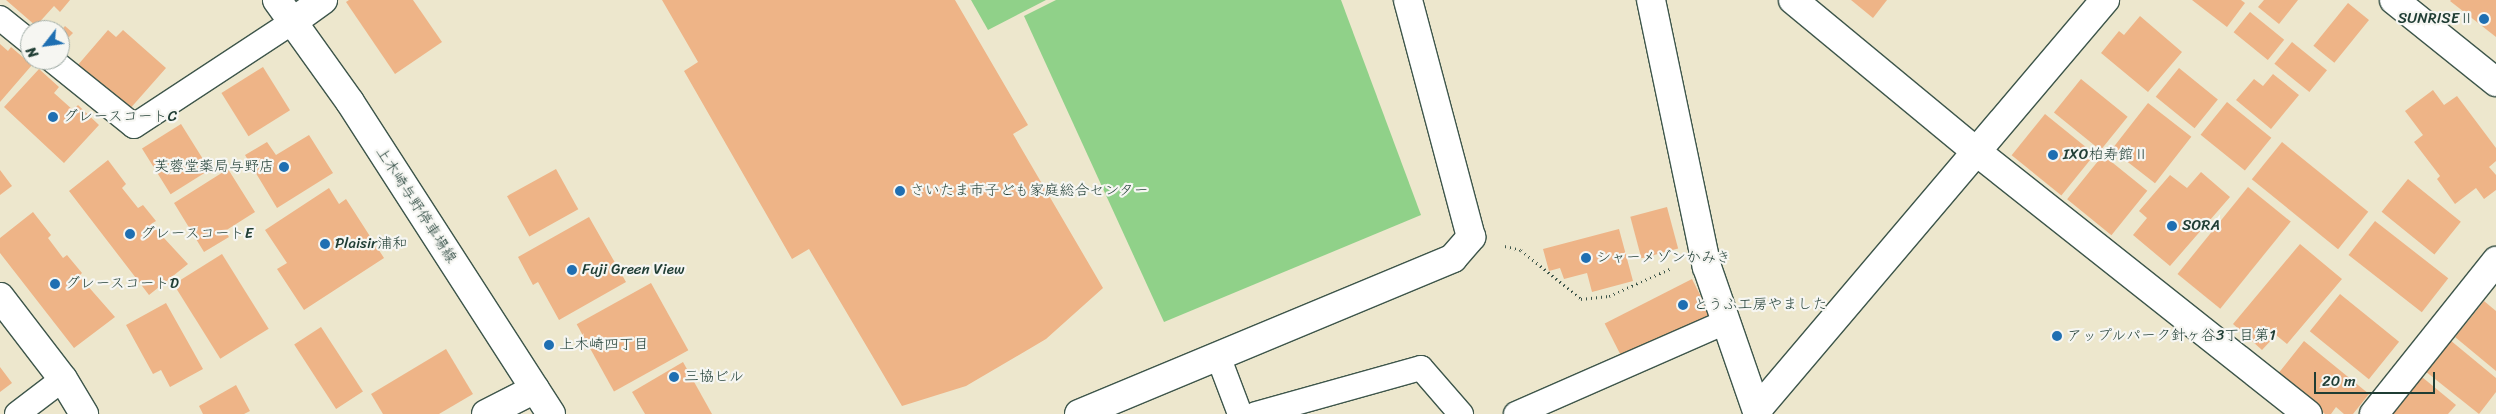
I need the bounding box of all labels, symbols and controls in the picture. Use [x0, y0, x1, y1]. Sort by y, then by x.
place label: SUNRISEⅡ [2398, 10, 2474, 28]
marker: SUNRISEⅡ [2478, 13, 2490, 25]
north arrow [20, 20, 70, 70]
text: N [19, 42, 46, 63]
place label: グレースコートC [63, 108, 178, 126]
marker: グレースコートC [47, 111, 59, 123]
street label: 上木崎与野停車場線 [372, 143, 460, 267]
place label: IXO柏寿館Ⅱ [2063, 146, 2149, 164]
marker: IXO柏寿館Ⅱ [2047, 149, 2059, 161]
place label: 芙蓉堂薬局与野店 [154, 158, 274, 176]
marker: 芙蓉堂薬局与野店 [278, 161, 290, 173]
place label: さいたま市子ども家庭総合センター [910, 182, 1150, 200]
marker: さいたま市子ども家庭総合センター [894, 185, 906, 197]
place label: SORA [2182, 217, 2220, 235]
marker: SORA [2166, 220, 2178, 232]
place label: グレースコートE [140, 225, 254, 243]
marker: グレースコートE [124, 228, 136, 240]
place label: Plaisir浦和 [335, 235, 407, 253]
marker: Plaisir浦和 [319, 238, 331, 250]
place label: シャーメゾンかみき [1596, 249, 1731, 267]
marker: シャーメゾンかみき [1580, 252, 1592, 264]
place label: Fuji Green View [582, 261, 685, 279]
marker: Fuji Green View [566, 264, 578, 276]
place label: グレースコートD [65, 275, 180, 293]
marker: グレースコートD [49, 278, 61, 290]
place label: とうふ工房やました [1693, 296, 1828, 314]
marker: とうふ工房やました [1677, 299, 1689, 311]
place label: アップルパーク針ヶ谷3丁目第1 [2067, 327, 2277, 345]
marker: アップルパーク針ヶ谷3丁目第1 [2051, 330, 2063, 342]
place label: 上木崎四丁目 [559, 336, 649, 354]
marker: 上木崎四丁目 [543, 339, 555, 351]
scale bar [2316, 362, 2437, 394]
place label: 三協ビル [684, 368, 744, 386]
text: 20 m [2322, 368, 2356, 394]
marker: 三協ビル [668, 371, 680, 383]

